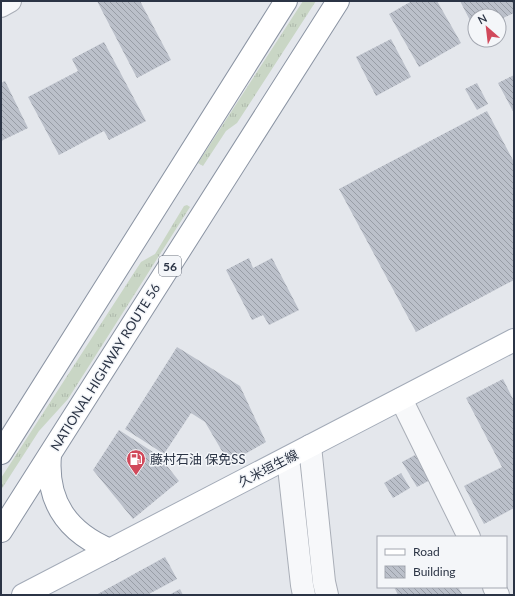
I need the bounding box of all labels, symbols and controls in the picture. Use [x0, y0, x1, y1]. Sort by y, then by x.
north arrow [467, 8, 507, 48]
text: N [475, 11, 489, 26]
road number: 56 [159, 256, 181, 276]
street label: NATIONAL HIGHWAY ROUTE 56 [47, 280, 163, 454]
street label: 久米垣生線 [235, 446, 301, 490]
fuel station icon: 藤村石油 保免SS [125, 448, 147, 476]
place label: 藤村石油 保免SS [150, 451, 245, 467]
legend [377, 536, 507, 588]
text: Road [413, 544, 440, 559]
text: Building [413, 564, 456, 579]

